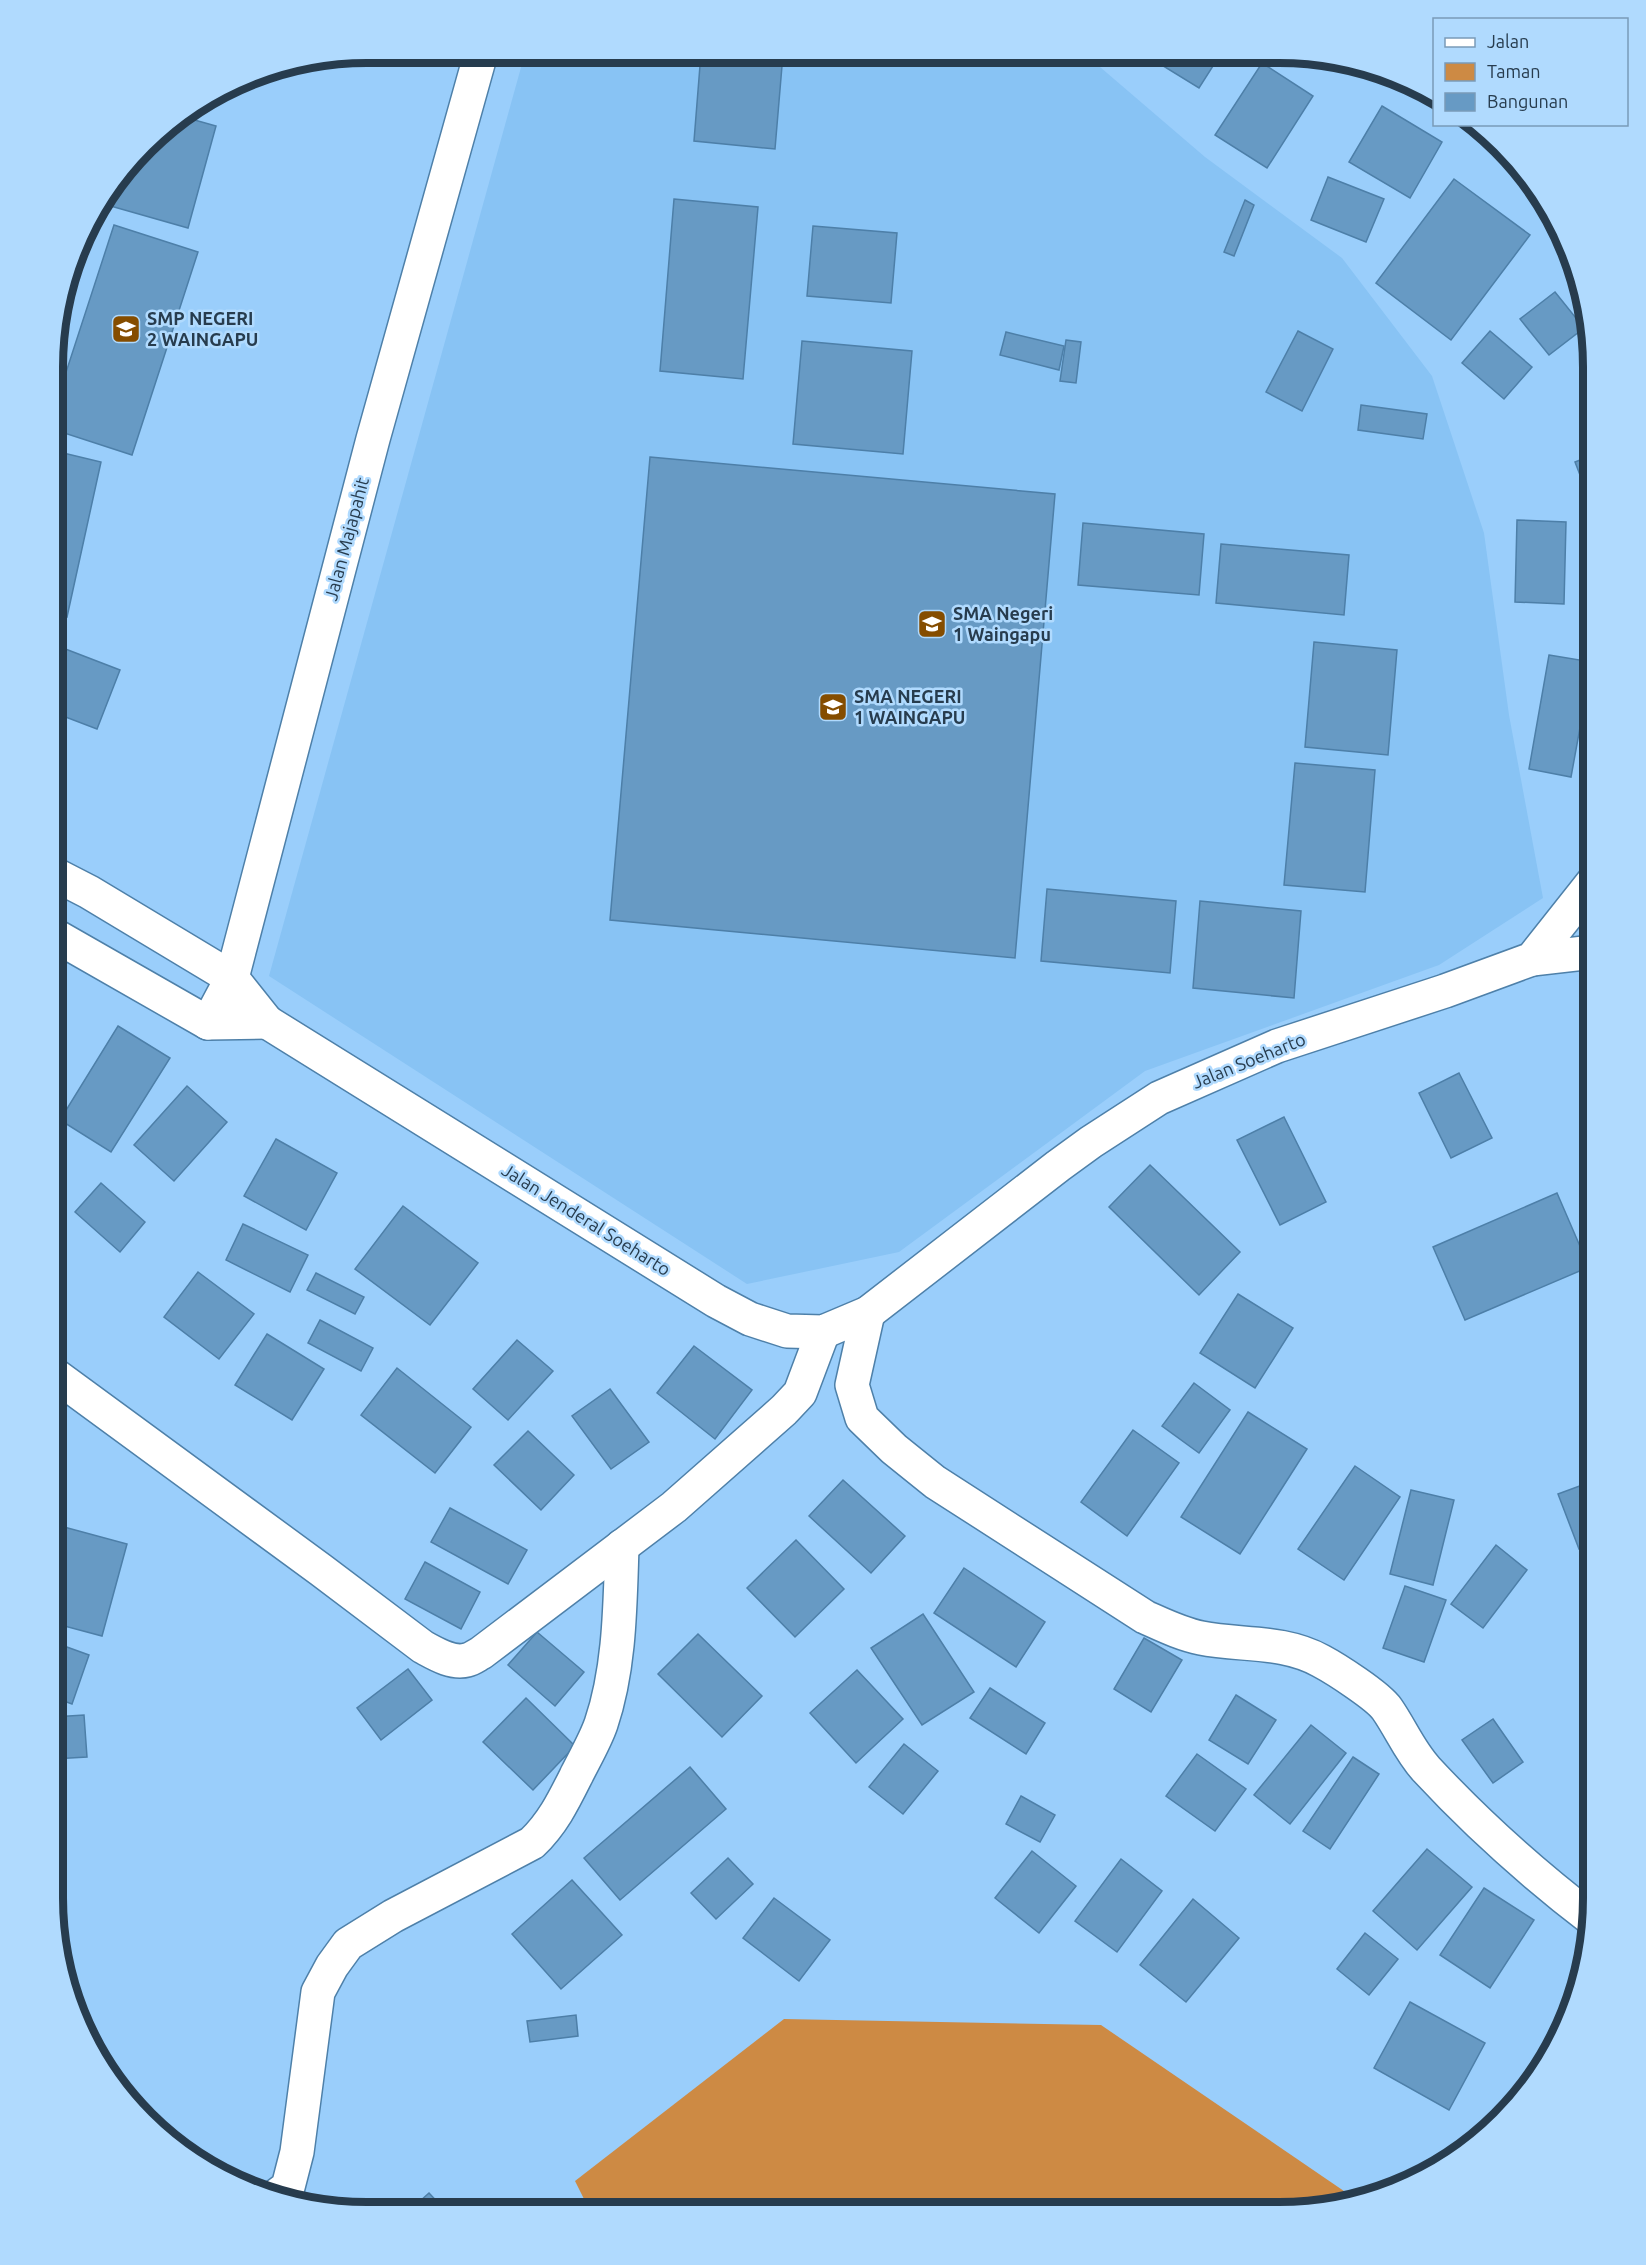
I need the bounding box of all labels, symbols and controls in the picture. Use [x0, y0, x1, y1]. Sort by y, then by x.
legend [1433, 18, 1628, 126]
text: Jalan [1487, 31, 1529, 51]
text: Taman [1487, 61, 1541, 81]
text: Bangunan [1487, 91, 1568, 111]
place label: SMP NEGERI 2 WAINGAPU [147, 308, 258, 349]
school or university icon: SMP NEGERI 2 WAINGAPU [110, 313, 142, 345]
street label: Jalan Majapahit [320, 475, 372, 602]
place label: SMA Negeri 1 Waingapu [953, 603, 1053, 644]
school or university icon: SMA Negeri 1 Waingapu [916, 608, 948, 640]
place label: SMA NEGERI 1 WAINGAPU [854, 686, 965, 727]
school or university icon: SMA NEGERI 1 WAINGAPU [817, 691, 849, 723]
street label: Jalan Soeharto [1189, 1028, 1308, 1092]
street label: Jalan Jenderal Soeharto [499, 1159, 674, 1279]

